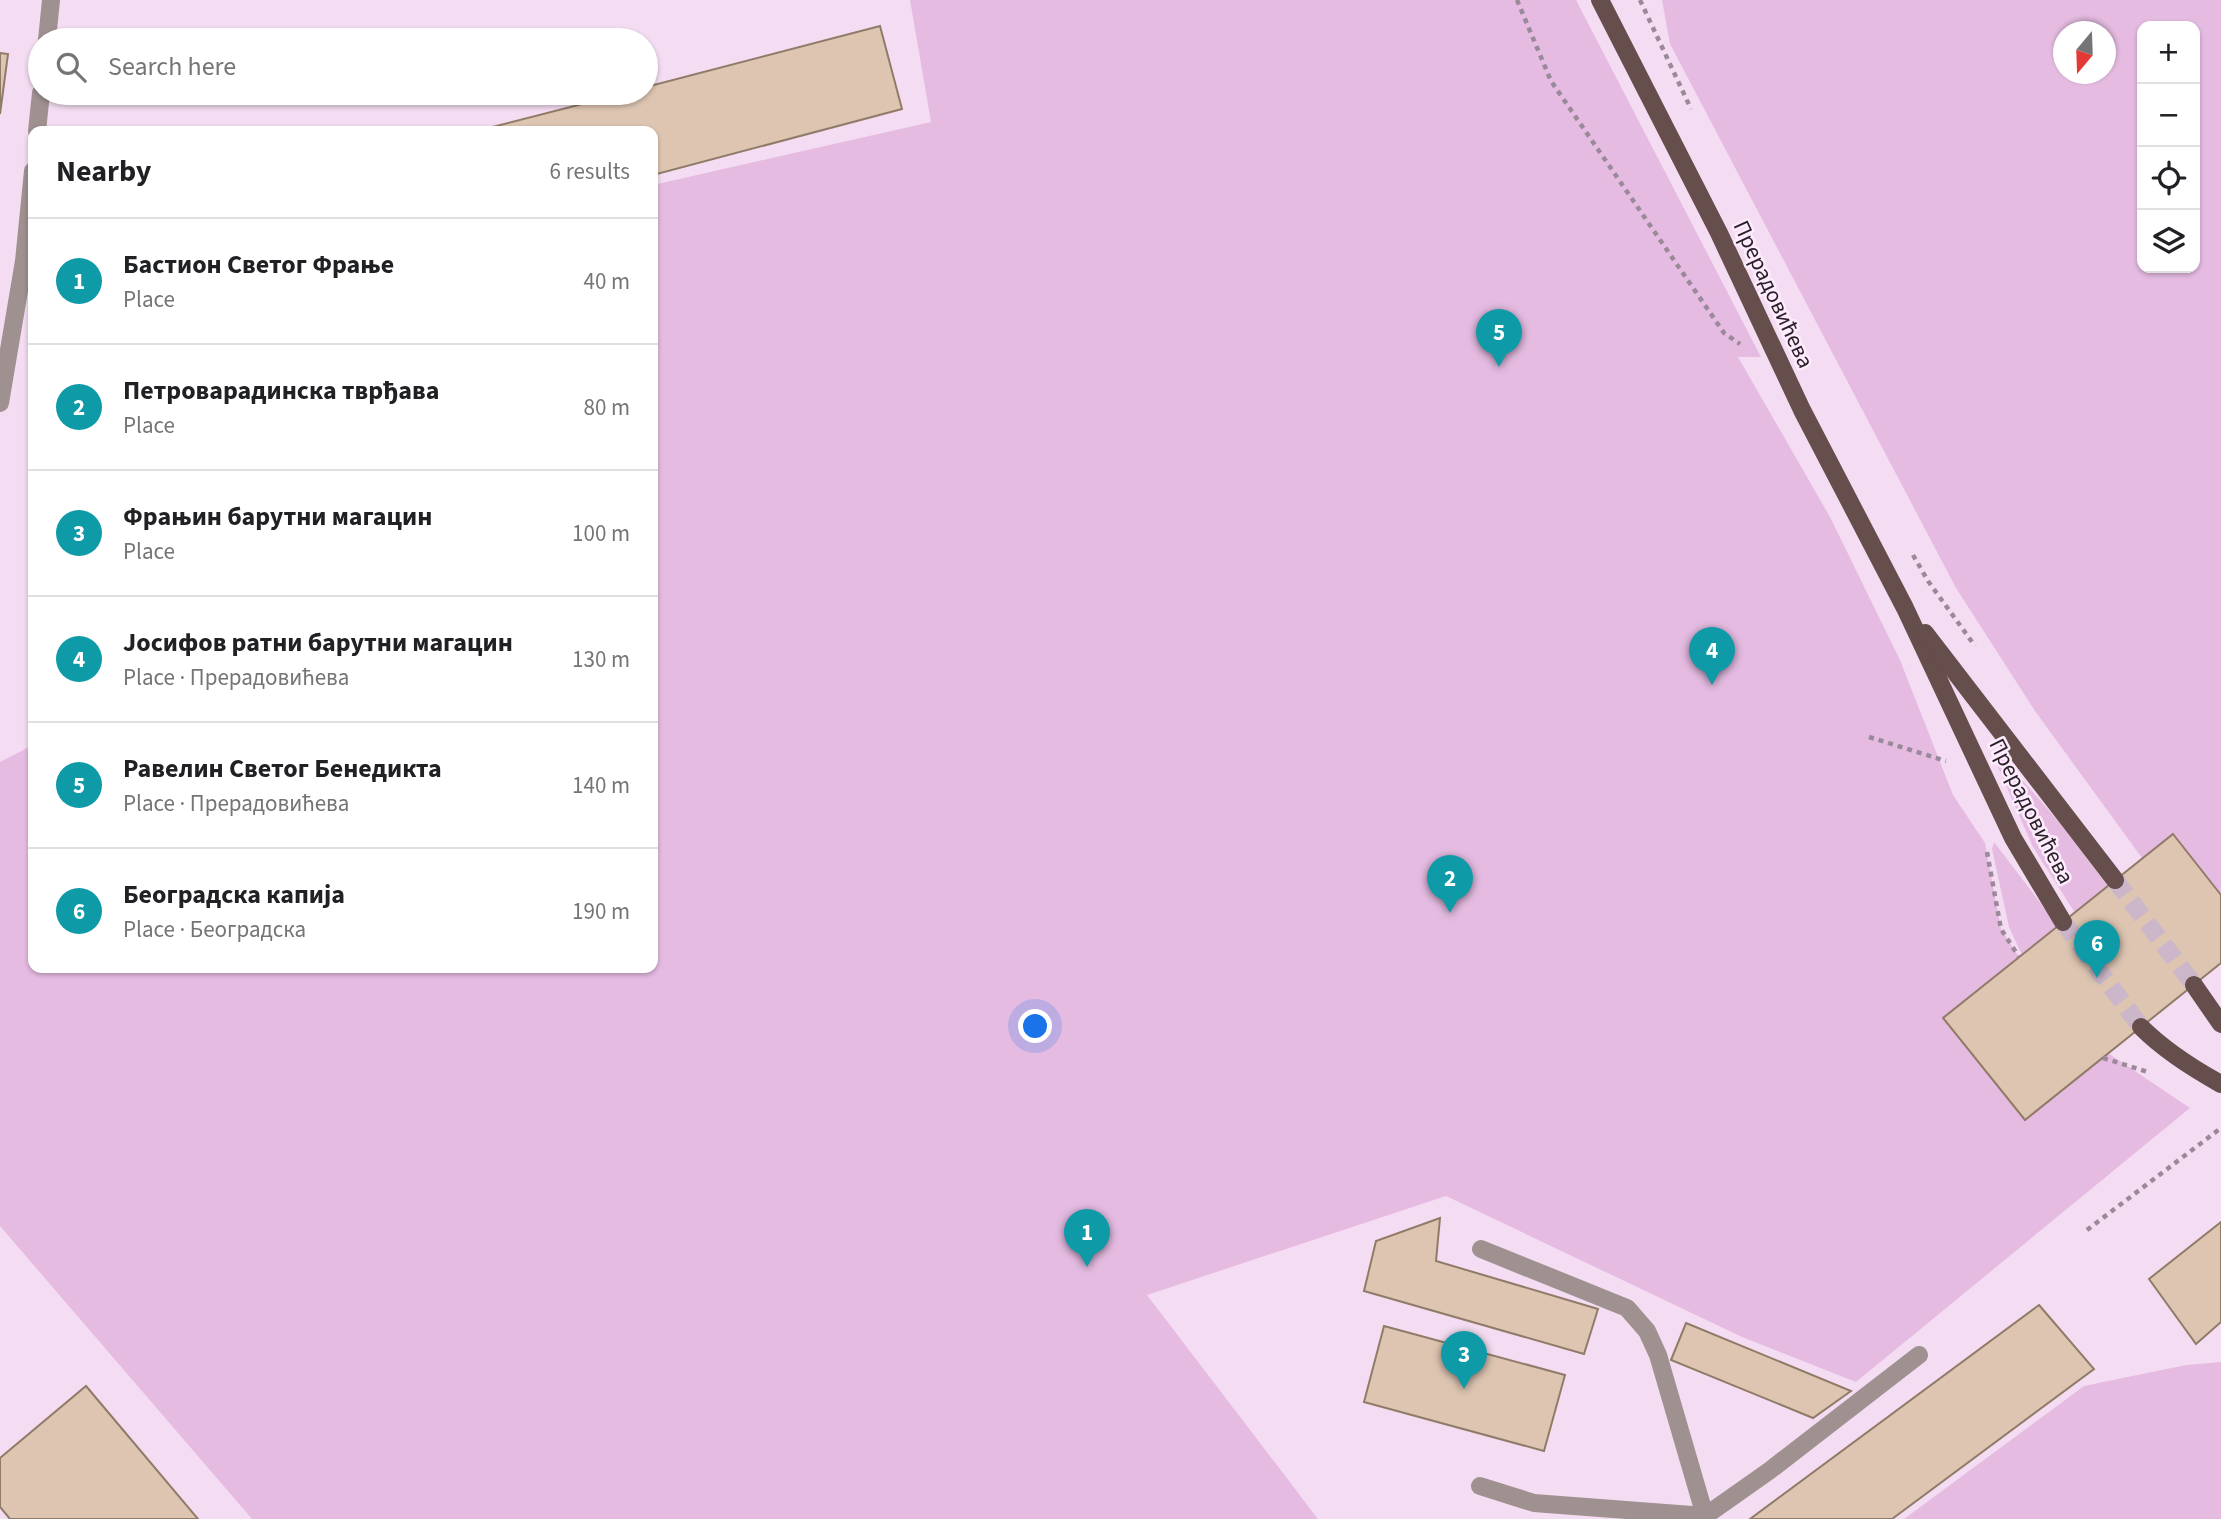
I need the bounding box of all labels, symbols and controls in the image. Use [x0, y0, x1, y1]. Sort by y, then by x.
north arrow [2053, 21, 2116, 84]
map controls [2137, 21, 2200, 273]
button: + [2137, 21, 2200, 84]
search box [28, 28, 658, 105]
icon: search [52, 48, 90, 86]
text: Search here [108, 48, 236, 85]
button: − [2137, 84, 2200, 147]
button: locate [2137, 147, 2200, 210]
text: Nearby [56, 150, 151, 193]
text: 6 results [550, 155, 630, 188]
button: layers [2137, 210, 2200, 273]
street label: Прерадовићева [1725, 215, 1822, 373]
text: Бастион Светог Фрање [123, 246, 394, 283]
text: 1 [73, 265, 85, 298]
text: 40 m [583, 265, 630, 298]
text: Place [123, 283, 175, 316]
pin: 5 [1476, 309, 1522, 367]
text: Петроварадинска тврђава [123, 372, 439, 409]
text: 2 [73, 391, 85, 424]
text: 80 m [583, 391, 630, 424]
text: Place [123, 409, 175, 442]
text: Фрањин барутни магацин [123, 498, 432, 535]
text: 3 [73, 517, 85, 550]
text: 100 m [572, 517, 630, 550]
text: Place [123, 535, 175, 568]
text: Јосифов ратни барутни магацин [123, 624, 513, 661]
pin: 4 [1689, 627, 1735, 685]
text: 4 [73, 643, 85, 676]
text: 130 m [572, 643, 630, 676]
text: Place · Прерадовићева [123, 661, 349, 694]
street label: Прерадовићева [1981, 733, 2082, 890]
text: Равелин Светог Бенедикта [123, 750, 442, 787]
text: 5 [73, 769, 85, 802]
text: 140 m [572, 769, 630, 802]
text: Place · Прерадовићева [123, 787, 349, 820]
pin: 2 [1427, 855, 1473, 913]
text: Београдска капија [123, 876, 345, 913]
text: 6 [73, 895, 85, 928]
text: 190 m [572, 895, 630, 928]
text: Place · Београдска [123, 913, 306, 946]
pin: 6 [2074, 920, 2120, 978]
your location [1018, 1009, 1052, 1043]
pin: 1 [1064, 1209, 1110, 1267]
pin: 3 [1441, 1331, 1487, 1389]

